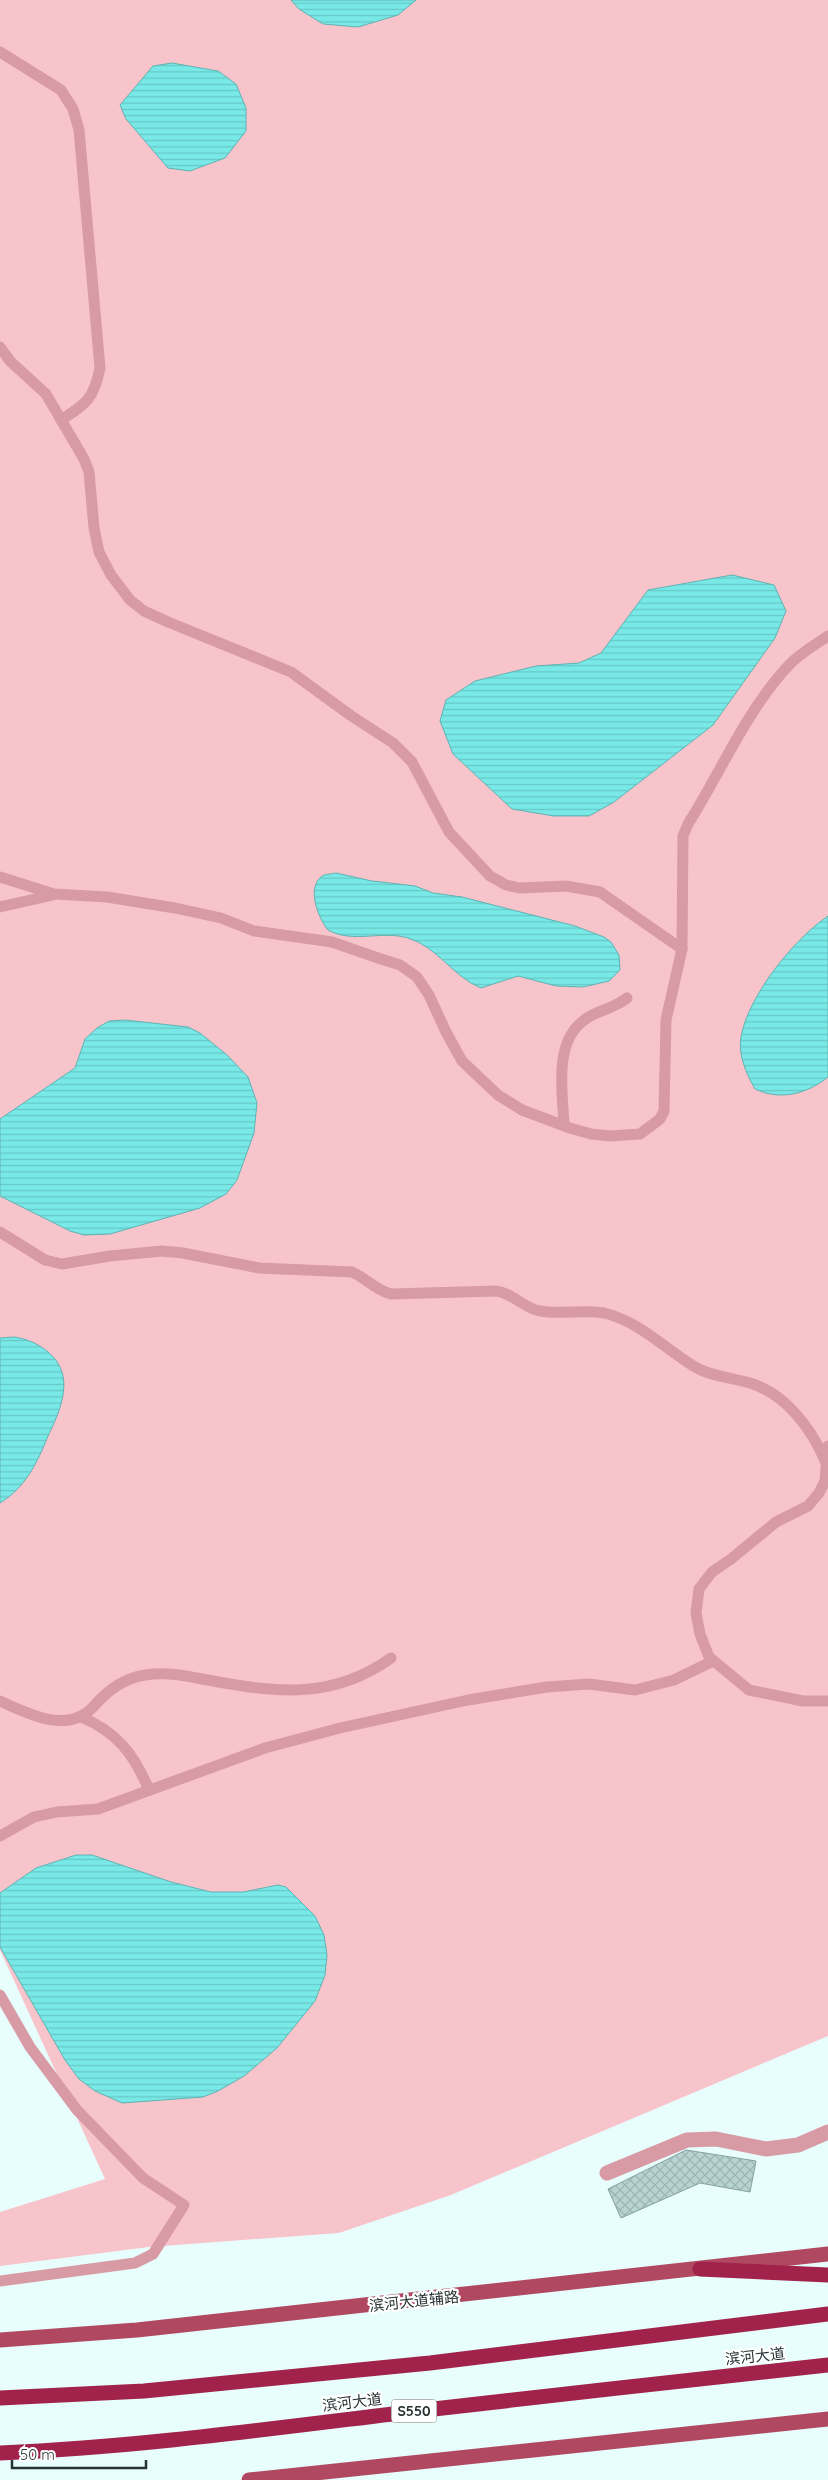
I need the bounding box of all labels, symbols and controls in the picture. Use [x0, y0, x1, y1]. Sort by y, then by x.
street label: 滨河大道辅路 [368, 2287, 460, 2315]
street label: 滨河大道 [724, 2343, 786, 2369]
street label: 滨河大道 [321, 2389, 383, 2415]
road number: S550 [392, 2400, 436, 2422]
scale bar [12, 2438, 146, 2470]
text: 50 m [20, 2445, 55, 2464]

